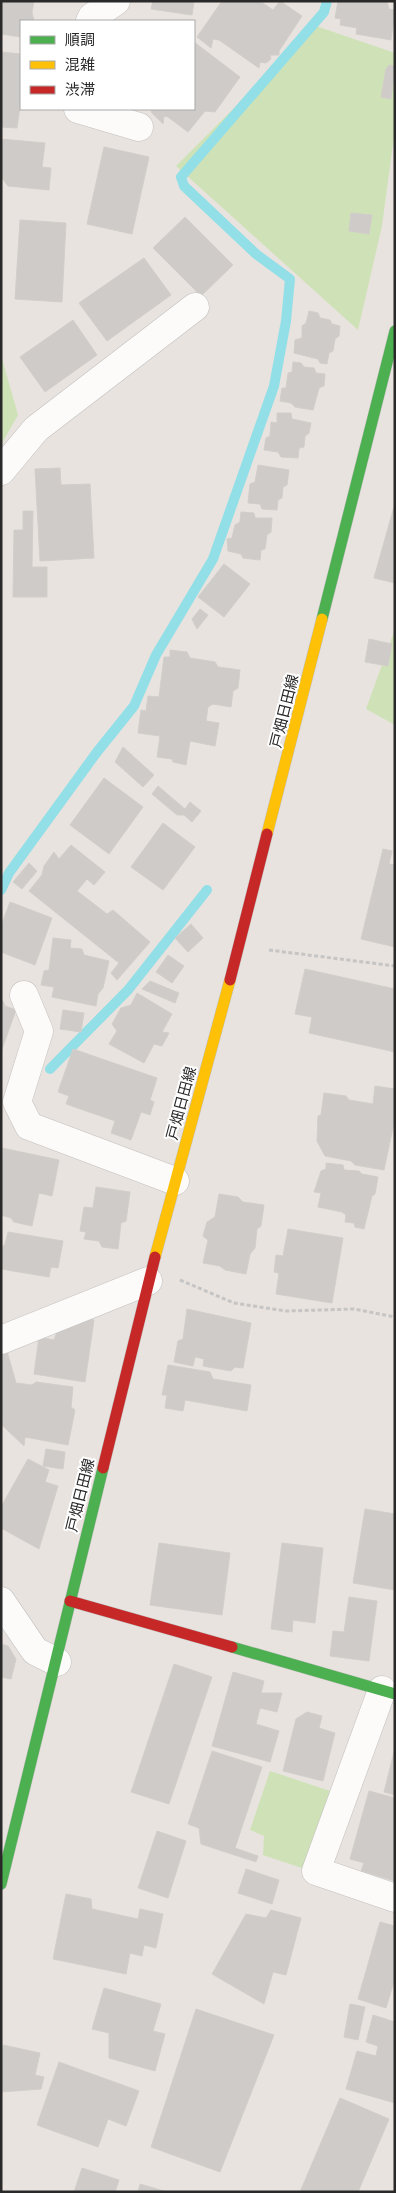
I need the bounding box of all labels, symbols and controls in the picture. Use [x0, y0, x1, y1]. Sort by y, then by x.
legend [20, 20, 195, 110]
text: 順調 [65, 31, 95, 48]
text: 混雑 [65, 56, 95, 73]
text: 渋滞 [65, 81, 95, 98]
street label: 戸畑日田線 [267, 673, 301, 749]
street label: 戸畑日田線 [163, 1065, 199, 1141]
street label: 戸畑日田線 [63, 1457, 97, 1533]

